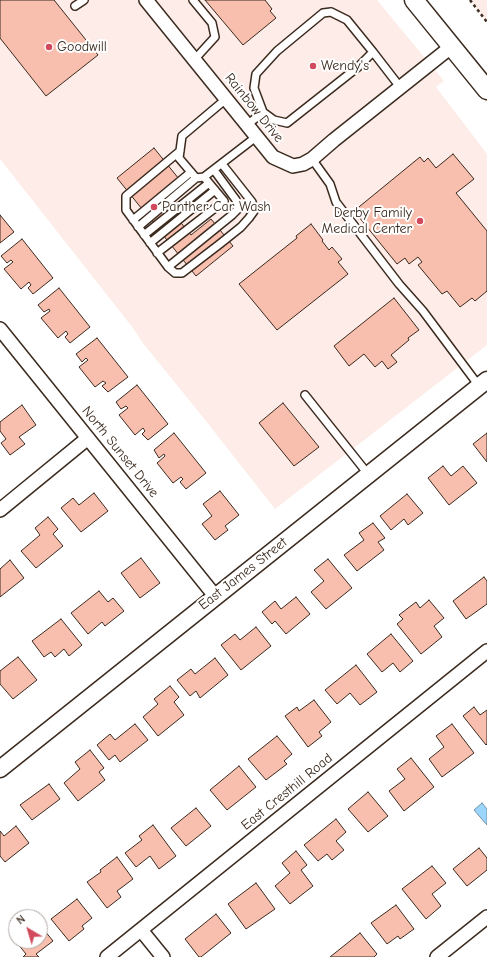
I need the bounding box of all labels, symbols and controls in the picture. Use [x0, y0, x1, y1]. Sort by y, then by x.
place label: Goodwill [57, 39, 107, 55]
marker: Goodwill [44, 42, 54, 52]
place label: Wendy's [321, 58, 369, 74]
marker: Wendy's [308, 61, 318, 71]
street label: Rainbow Drive [221, 70, 287, 146]
place label: Panther Car Wash [162, 199, 271, 215]
marker: Panther Car Wash [149, 202, 159, 212]
place label: Derby Family Medical Center [321, 205, 412, 238]
marker: Derby Family Medical Center [415, 216, 425, 226]
street label: North Sunset Drive [78, 403, 162, 501]
street label: East James Street [195, 534, 291, 614]
street label: East Cresthill Road [238, 750, 336, 834]
north arrow [8, 909, 48, 949]
text: N [14, 913, 28, 927]

